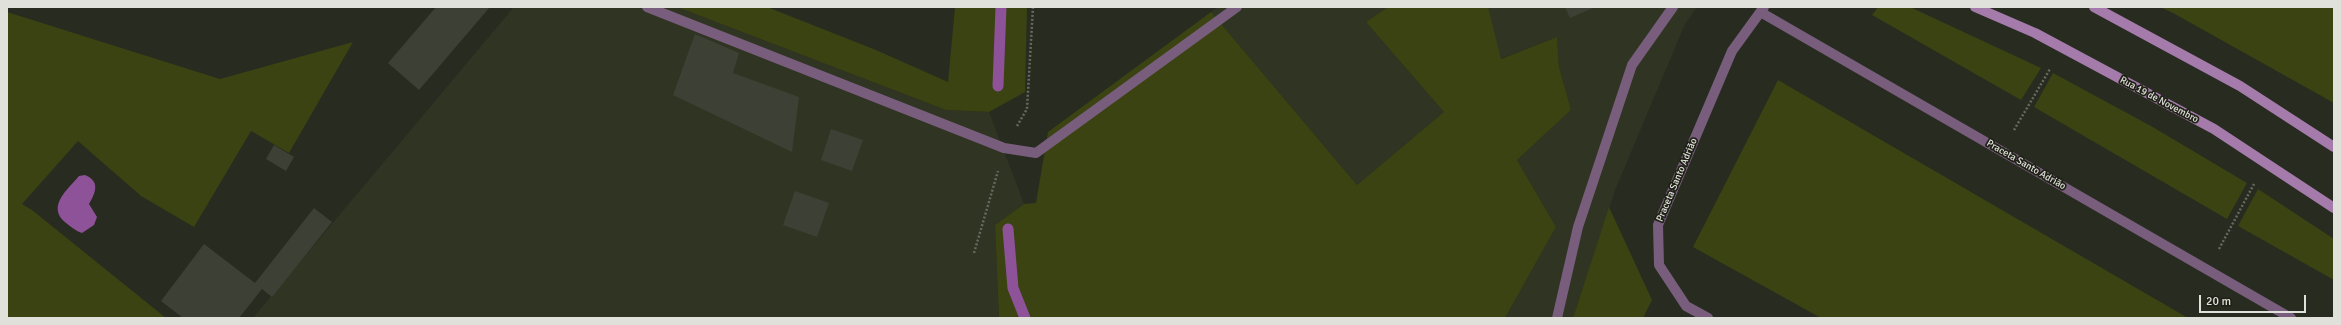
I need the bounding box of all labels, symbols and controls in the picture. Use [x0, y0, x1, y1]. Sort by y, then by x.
street label: Rua 19 de Novembro [2118, 74, 2200, 126]
street label: Praceta Santo Adrião [1654, 136, 1700, 224]
street label: Praceta Santo Adrião [1984, 137, 2068, 193]
scale bar [2201, 287, 2308, 313]
text: 20 m [2206, 294, 2231, 309]

